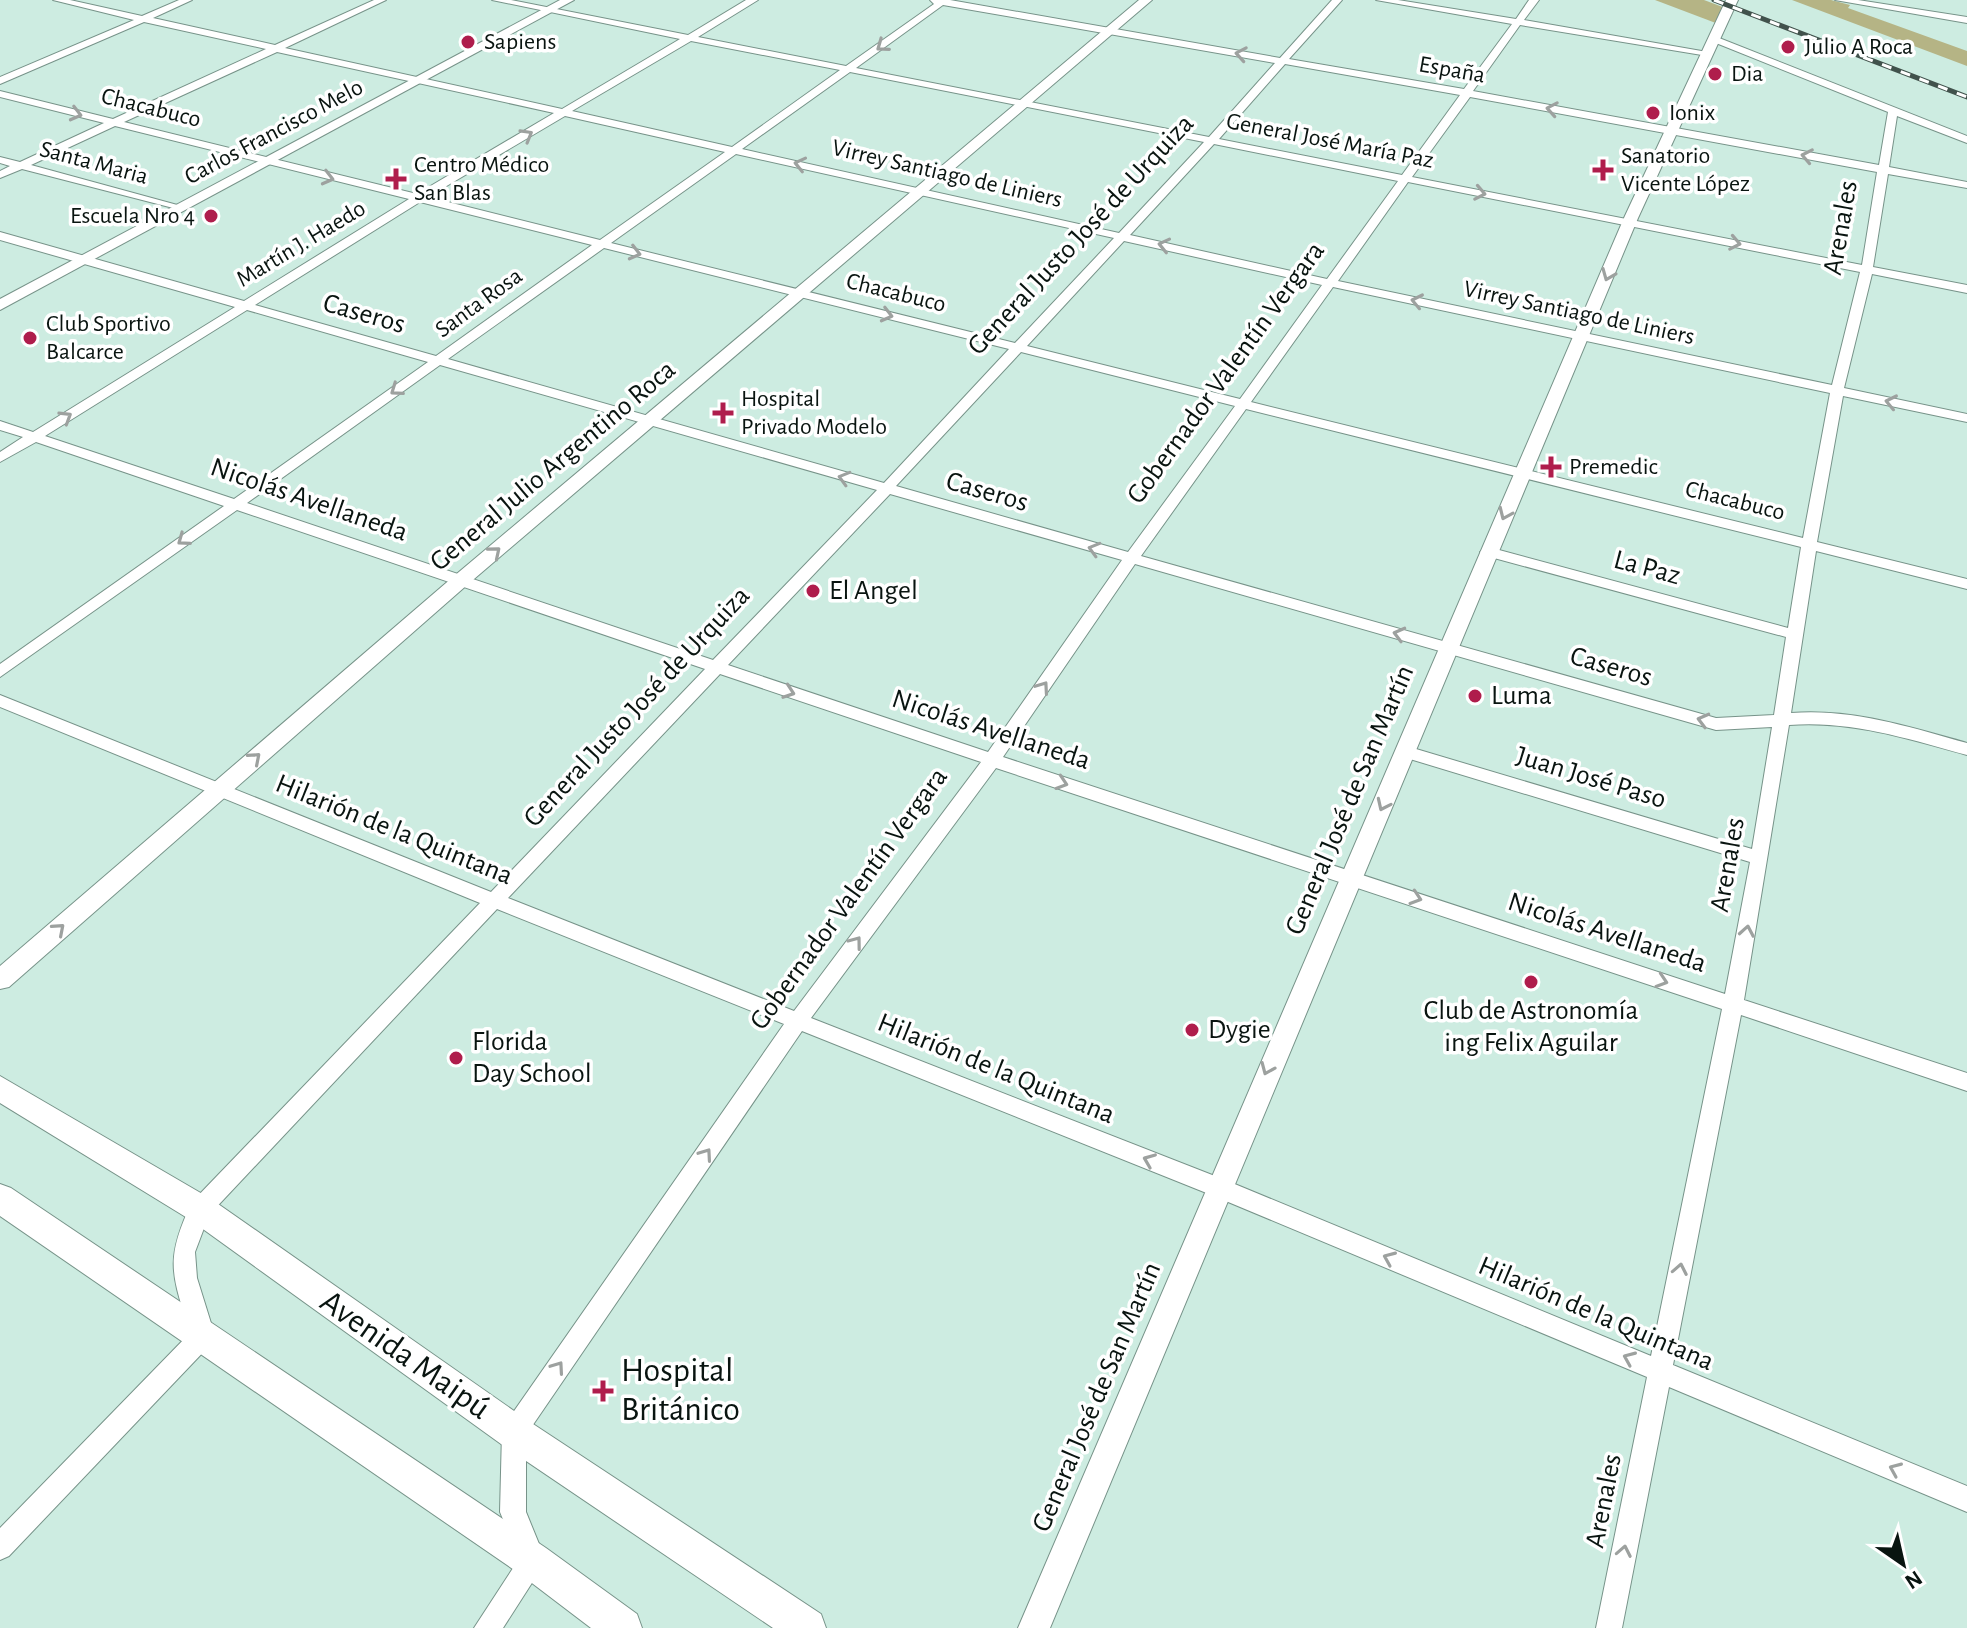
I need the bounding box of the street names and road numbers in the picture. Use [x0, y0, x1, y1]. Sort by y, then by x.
street label: España [1417, 52, 1487, 88]
street label: Carlos Francisco Melo [181, 75, 367, 189]
street label: Chacabuco [99, 84, 203, 132]
street label: General Justo José de Urquiza [963, 109, 1199, 361]
street label: General José María Paz [1224, 109, 1436, 173]
street label: Virrey Santiago de Liniers [830, 136, 1064, 212]
street label: Santa Maria [37, 137, 151, 189]
street label: Arenales [1819, 179, 1863, 277]
street label: Martín J. Haedo [232, 196, 370, 292]
street label: Gobernador Valentín Vergara [1122, 237, 1330, 509]
street label: Santa Rosa [431, 264, 527, 342]
street label: Chacabuco [844, 269, 948, 317]
street label: Virrey Santiago de Liniers [1461, 277, 1697, 349]
street label: Caseros [320, 289, 408, 339]
street label: General Julio Argentino Roca [425, 355, 681, 577]
street label: Nicolás Avellaneda [207, 453, 411, 547]
street label: Caseros [943, 467, 1031, 517]
street label: Chacabuco [1683, 477, 1787, 525]
street label: La Paz [1611, 546, 1683, 590]
street label: General Justo José de Urquiza [519, 581, 755, 833]
street label: Caseros [1567, 642, 1655, 692]
street label: General José de San Martín [1281, 661, 1419, 939]
street label: Nicolás Avellaneda [888, 685, 1094, 775]
street label: Juan José Paso [1513, 742, 1669, 814]
street label: Gobernador Valentín Vergara [745, 763, 953, 1035]
street label: Hilarión de la Quintana [272, 770, 516, 890]
street label: Arenales [1706, 816, 1750, 914]
street label: Nicolás Avellaneda [1504, 888, 1710, 978]
street label: Hilarión de la Quintana [874, 1009, 1118, 1129]
street label: Hilarión de la Quintana [1474, 1252, 1718, 1376]
street label: General José de San Martín [1028, 1258, 1166, 1536]
street label: Avenida Maipú [314, 1284, 496, 1426]
street label: Arenales [1581, 1452, 1627, 1550]

